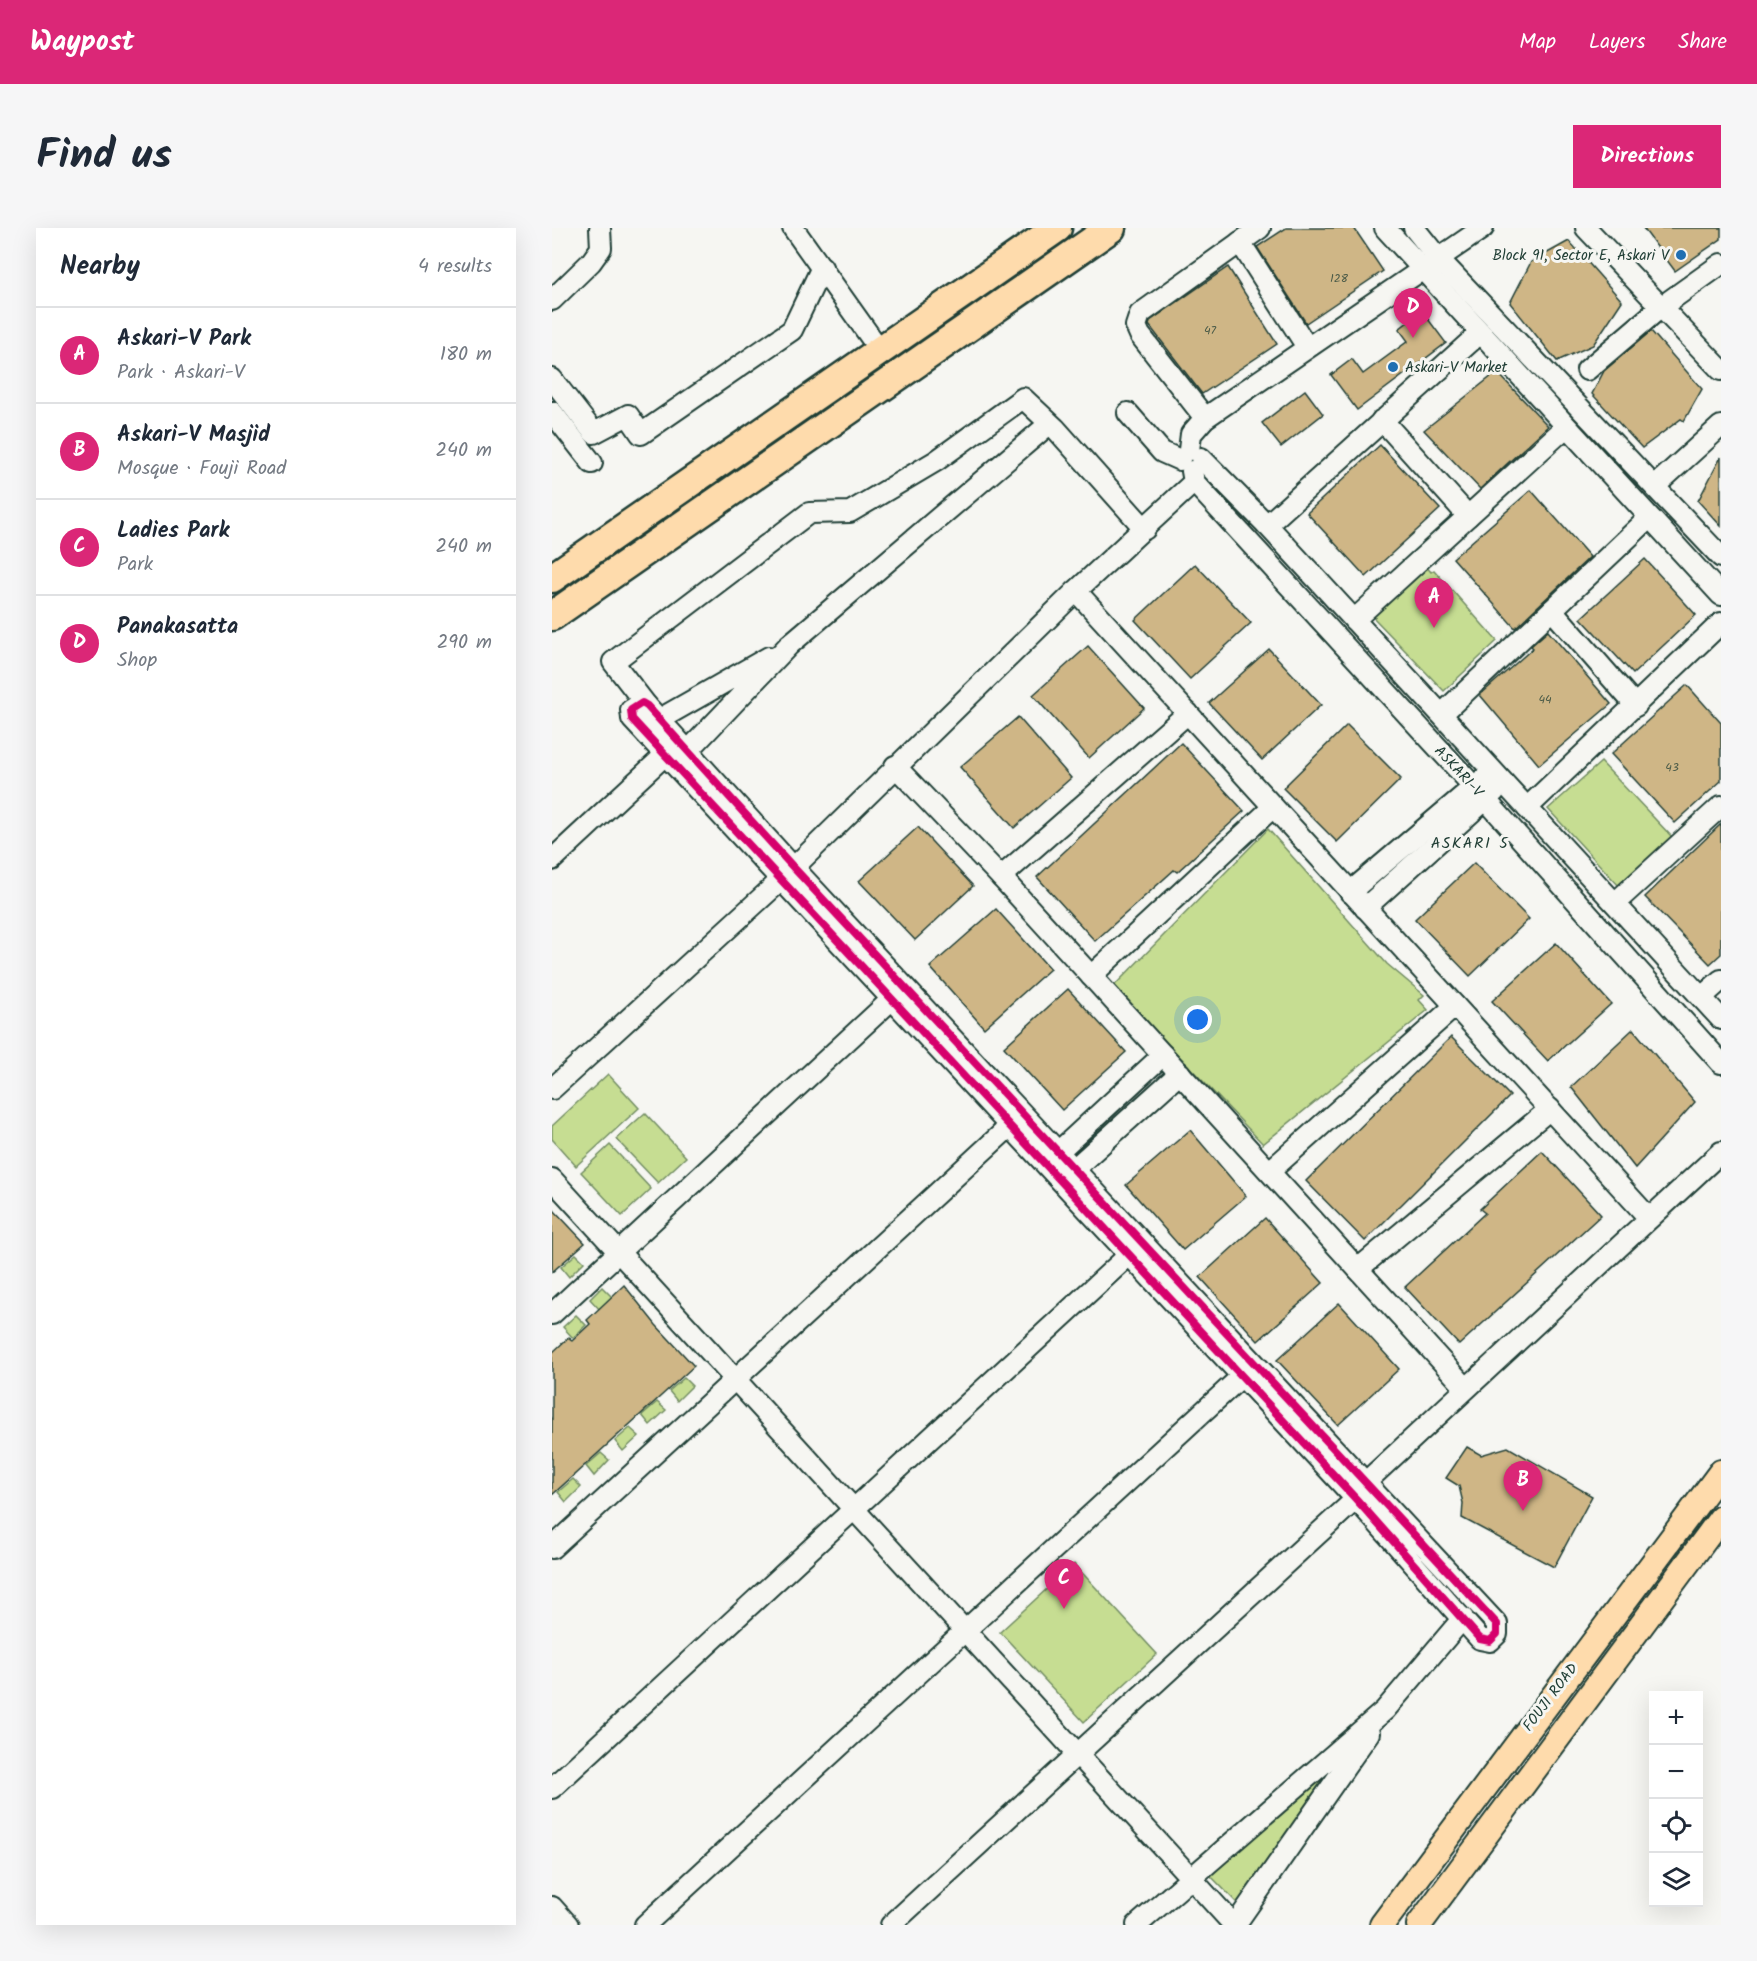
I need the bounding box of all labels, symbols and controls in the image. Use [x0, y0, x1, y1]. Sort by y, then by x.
text: Waypost [30, 20, 134, 65]
text: Map [1519, 26, 1556, 59]
text: Layers [1589, 26, 1645, 59]
text: Share [1678, 26, 1727, 59]
text: Find us [36, 123, 172, 190]
button: Directions [1573, 125, 1721, 188]
place label: Block 91, Sector E, Askari V [1492, 244, 1670, 268]
text: Nearby [60, 246, 140, 288]
marker: Block 91, Sector E, Askari V [1674, 248, 1688, 262]
text: 4 results [418, 251, 492, 283]
house number: 128 [1330, 269, 1349, 288]
pin: D [1394, 288, 1432, 338]
house number: 47 [1204, 321, 1217, 340]
text: Askari-V Park [117, 322, 251, 357]
text: A [73, 339, 86, 371]
text: 180 m [440, 339, 492, 371]
place label: Askari-V Market [1405, 356, 1508, 380]
text: Park · Askari-V [117, 357, 245, 389]
marker: Askari-V Market [1386, 360, 1400, 374]
text: Askari-V Masjid [117, 418, 270, 453]
text: B [73, 435, 86, 467]
text: 240 m [435, 435, 492, 467]
text: Mosque · Fouji Road [117, 453, 286, 485]
text: Ladies Park [117, 514, 229, 549]
text: C [73, 531, 86, 563]
text: 240 m [435, 531, 492, 563]
text: Park [117, 549, 153, 581]
pin: A [1414, 578, 1454, 628]
text: Panakasatta [117, 610, 238, 645]
text: D [73, 627, 86, 659]
text: 290 m [437, 627, 492, 659]
text: Shop [117, 645, 157, 677]
house number: 44 [1538, 690, 1552, 709]
street label: ASKARI-V [1428, 740, 1489, 804]
house number: 43 [1665, 758, 1679, 777]
district label: ASKARI 5 [1431, 831, 1509, 856]
your location [1183, 1005, 1212, 1034]
pin: B [1504, 1462, 1542, 1511]
pin: C [1044, 1560, 1084, 1609]
street label: FOUJI ROAD [1517, 1658, 1585, 1737]
map controls [1649, 1691, 1703, 1907]
button: + [1649, 1691, 1703, 1745]
button: − [1649, 1745, 1703, 1799]
button: locate [1649, 1799, 1703, 1853]
button: layers [1649, 1853, 1703, 1907]

